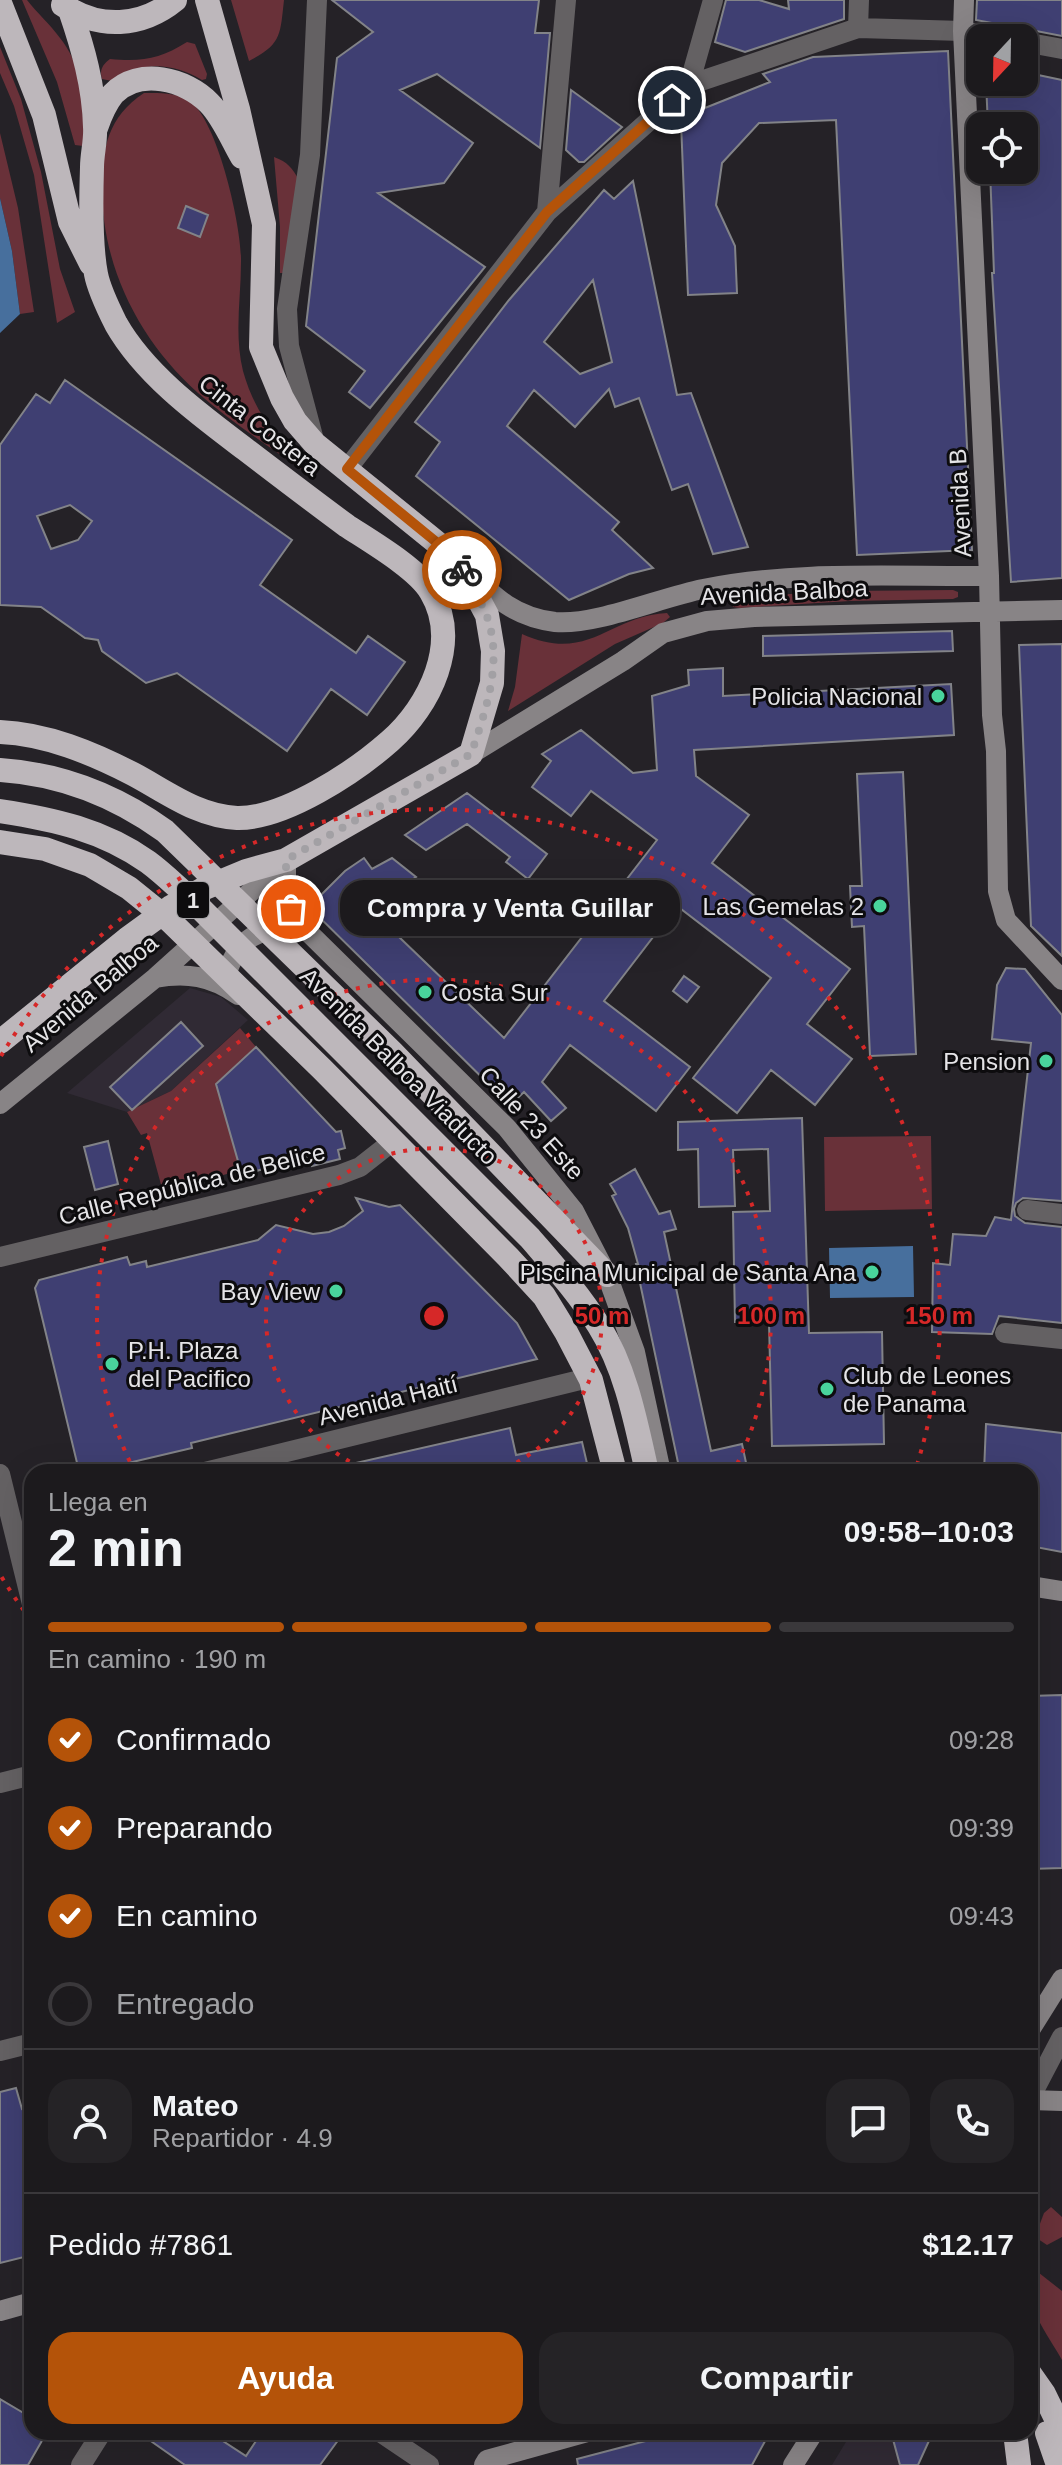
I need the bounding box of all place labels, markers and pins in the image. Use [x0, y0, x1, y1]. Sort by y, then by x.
pin [638, 66, 706, 134]
place label: Policia Nacional [751, 683, 922, 710]
marker: Policia Nacional [929, 687, 947, 705]
pin [257, 875, 325, 943]
callout: Compra y Venta Guillar [339, 881, 679, 937]
place label: Las Gemelas 2 [703, 893, 864, 920]
marker: Las Gemelas 2 [871, 897, 889, 915]
place label: Costa Sur [441, 979, 548, 1006]
marker: Costa Sur [416, 983, 434, 1001]
place label: Pension [943, 1048, 1030, 1075]
marker: Pension [1037, 1052, 1055, 1070]
place label: Piscina Municipal de Santa Ana [520, 1259, 857, 1286]
marker: Piscina Municipal de Santa Ana [863, 1263, 881, 1281]
place label: Bay View [220, 1278, 321, 1305]
marker: Bay View [327, 1282, 345, 1300]
centre of rings [420, 1302, 448, 1330]
place label: P.H. Plaza del Pacifico [128, 1337, 251, 1392]
marker: P.H. Plaza del Pacifico [103, 1355, 121, 1373]
place label: Club de Leones de Panama [843, 1362, 1011, 1417]
marker: Club de Leones de Panama [818, 1380, 836, 1398]

